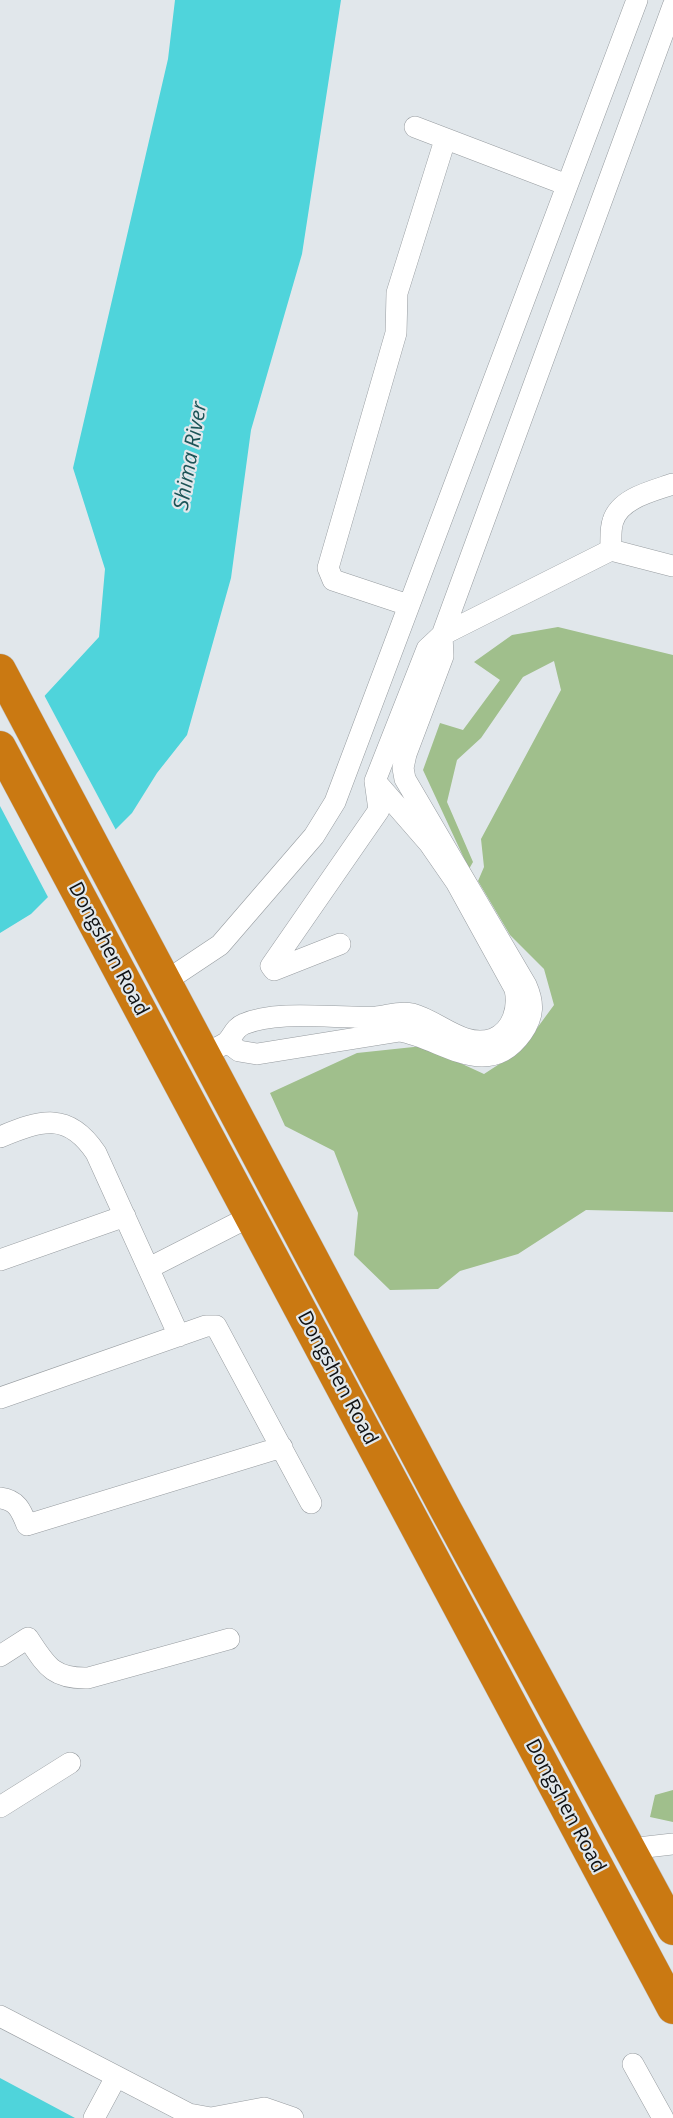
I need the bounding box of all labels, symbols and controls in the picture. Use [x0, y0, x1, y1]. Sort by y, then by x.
water label: Shima River [169, 400, 213, 512]
street label: Dongshen Road [63, 878, 153, 1020]
street label: Dongshen Road [292, 1307, 382, 1449]
street label: Dongshen Road [520, 1735, 610, 1877]

